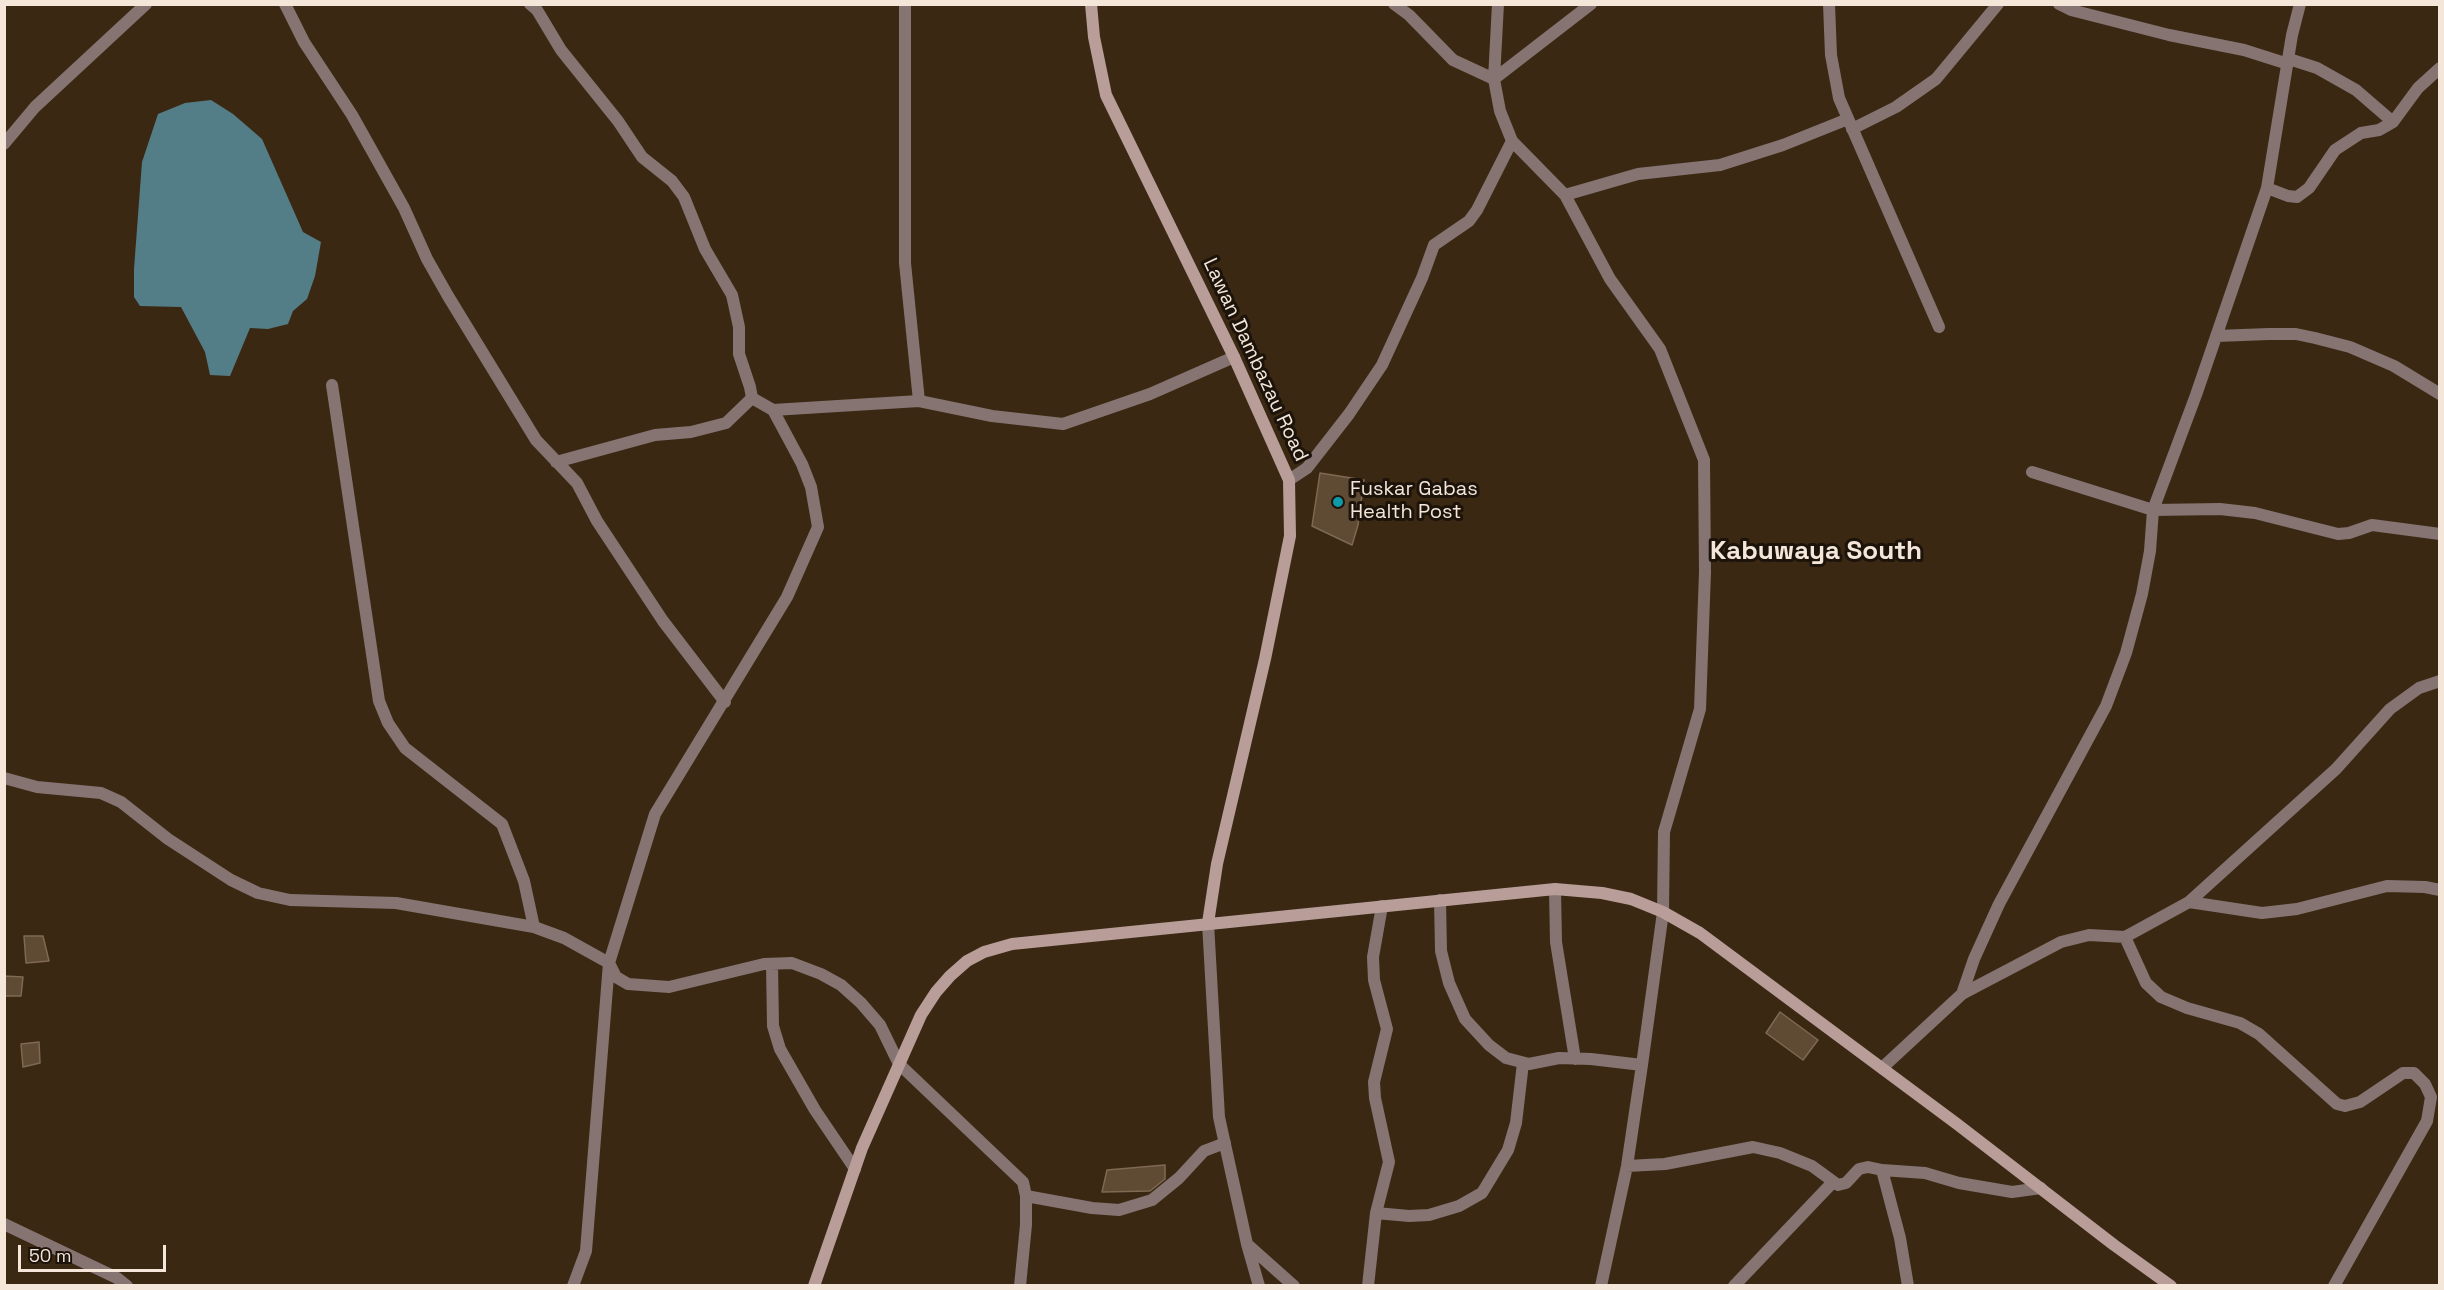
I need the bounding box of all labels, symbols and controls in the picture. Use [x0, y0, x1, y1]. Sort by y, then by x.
street label: Lawan Dambazau Road [1197, 255, 1313, 465]
place label: Fuskar Gabas Health Post [1350, 478, 1478, 525]
marker: Fuskar Gabas Health Post [1331, 495, 1345, 509]
district label: Kabuwaya South [1710, 536, 1922, 568]
scale bar [21, 1233, 170, 1271]
text: 50 m [29, 1244, 71, 1267]

